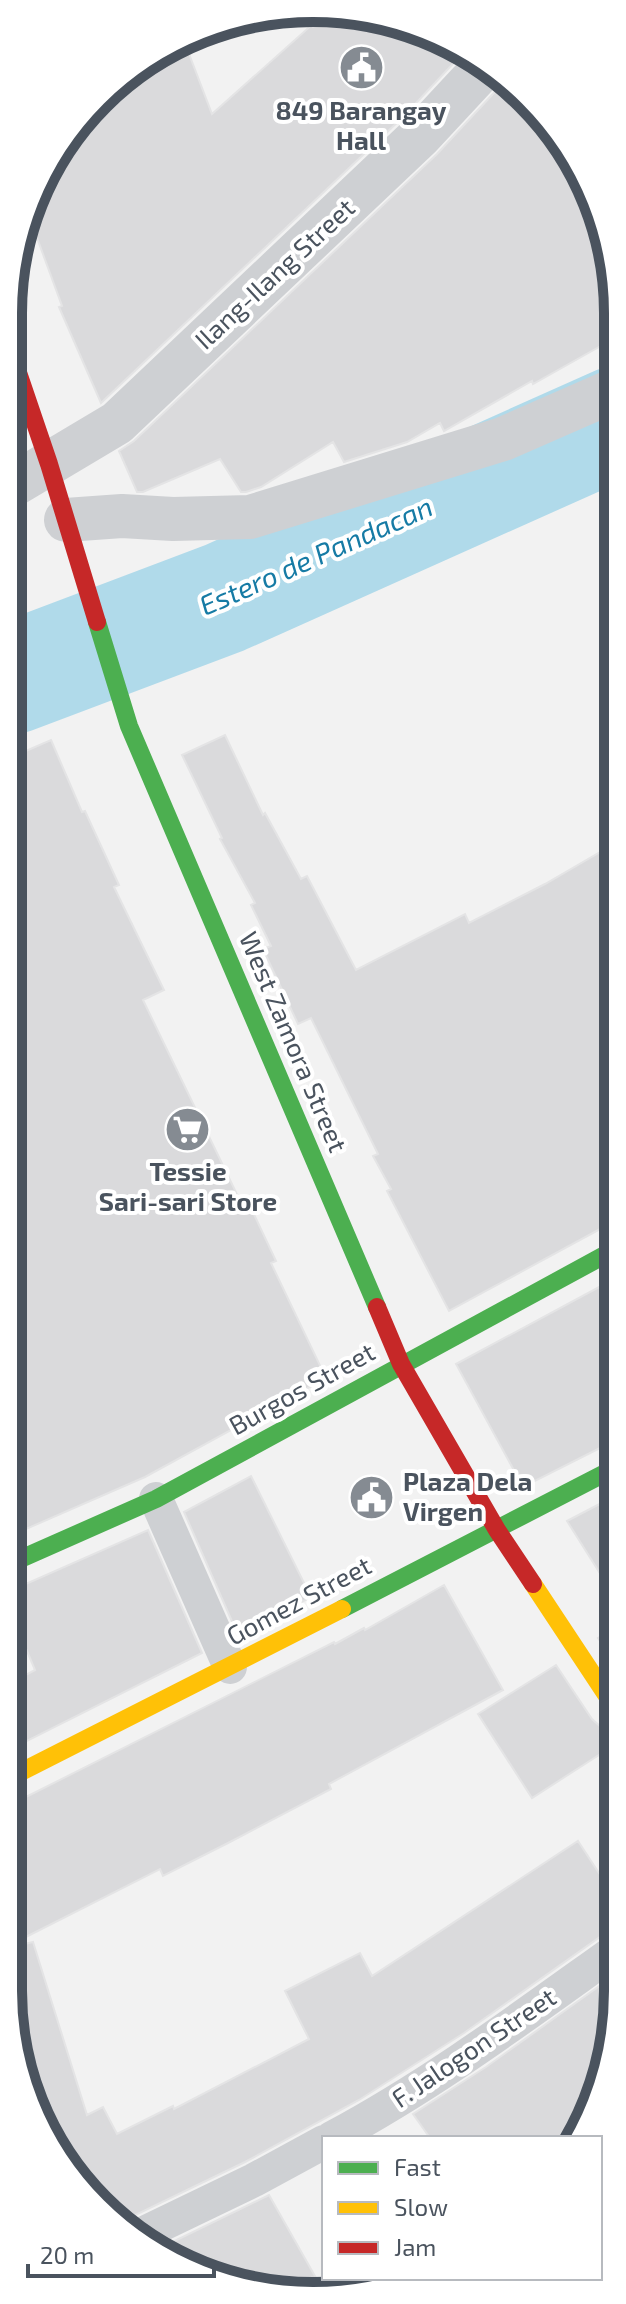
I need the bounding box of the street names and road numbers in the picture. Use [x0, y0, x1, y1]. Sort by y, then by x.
street label: Ilang-Ilang Street [188, 191, 360, 355]
street label: West Zamora Street [234, 927, 355, 1156]
street label: Burgos Street [223, 1335, 380, 1440]
street label: Gomez Street [221, 1549, 376, 1651]
street label: F. Jalogon Street [385, 1980, 561, 2113]

